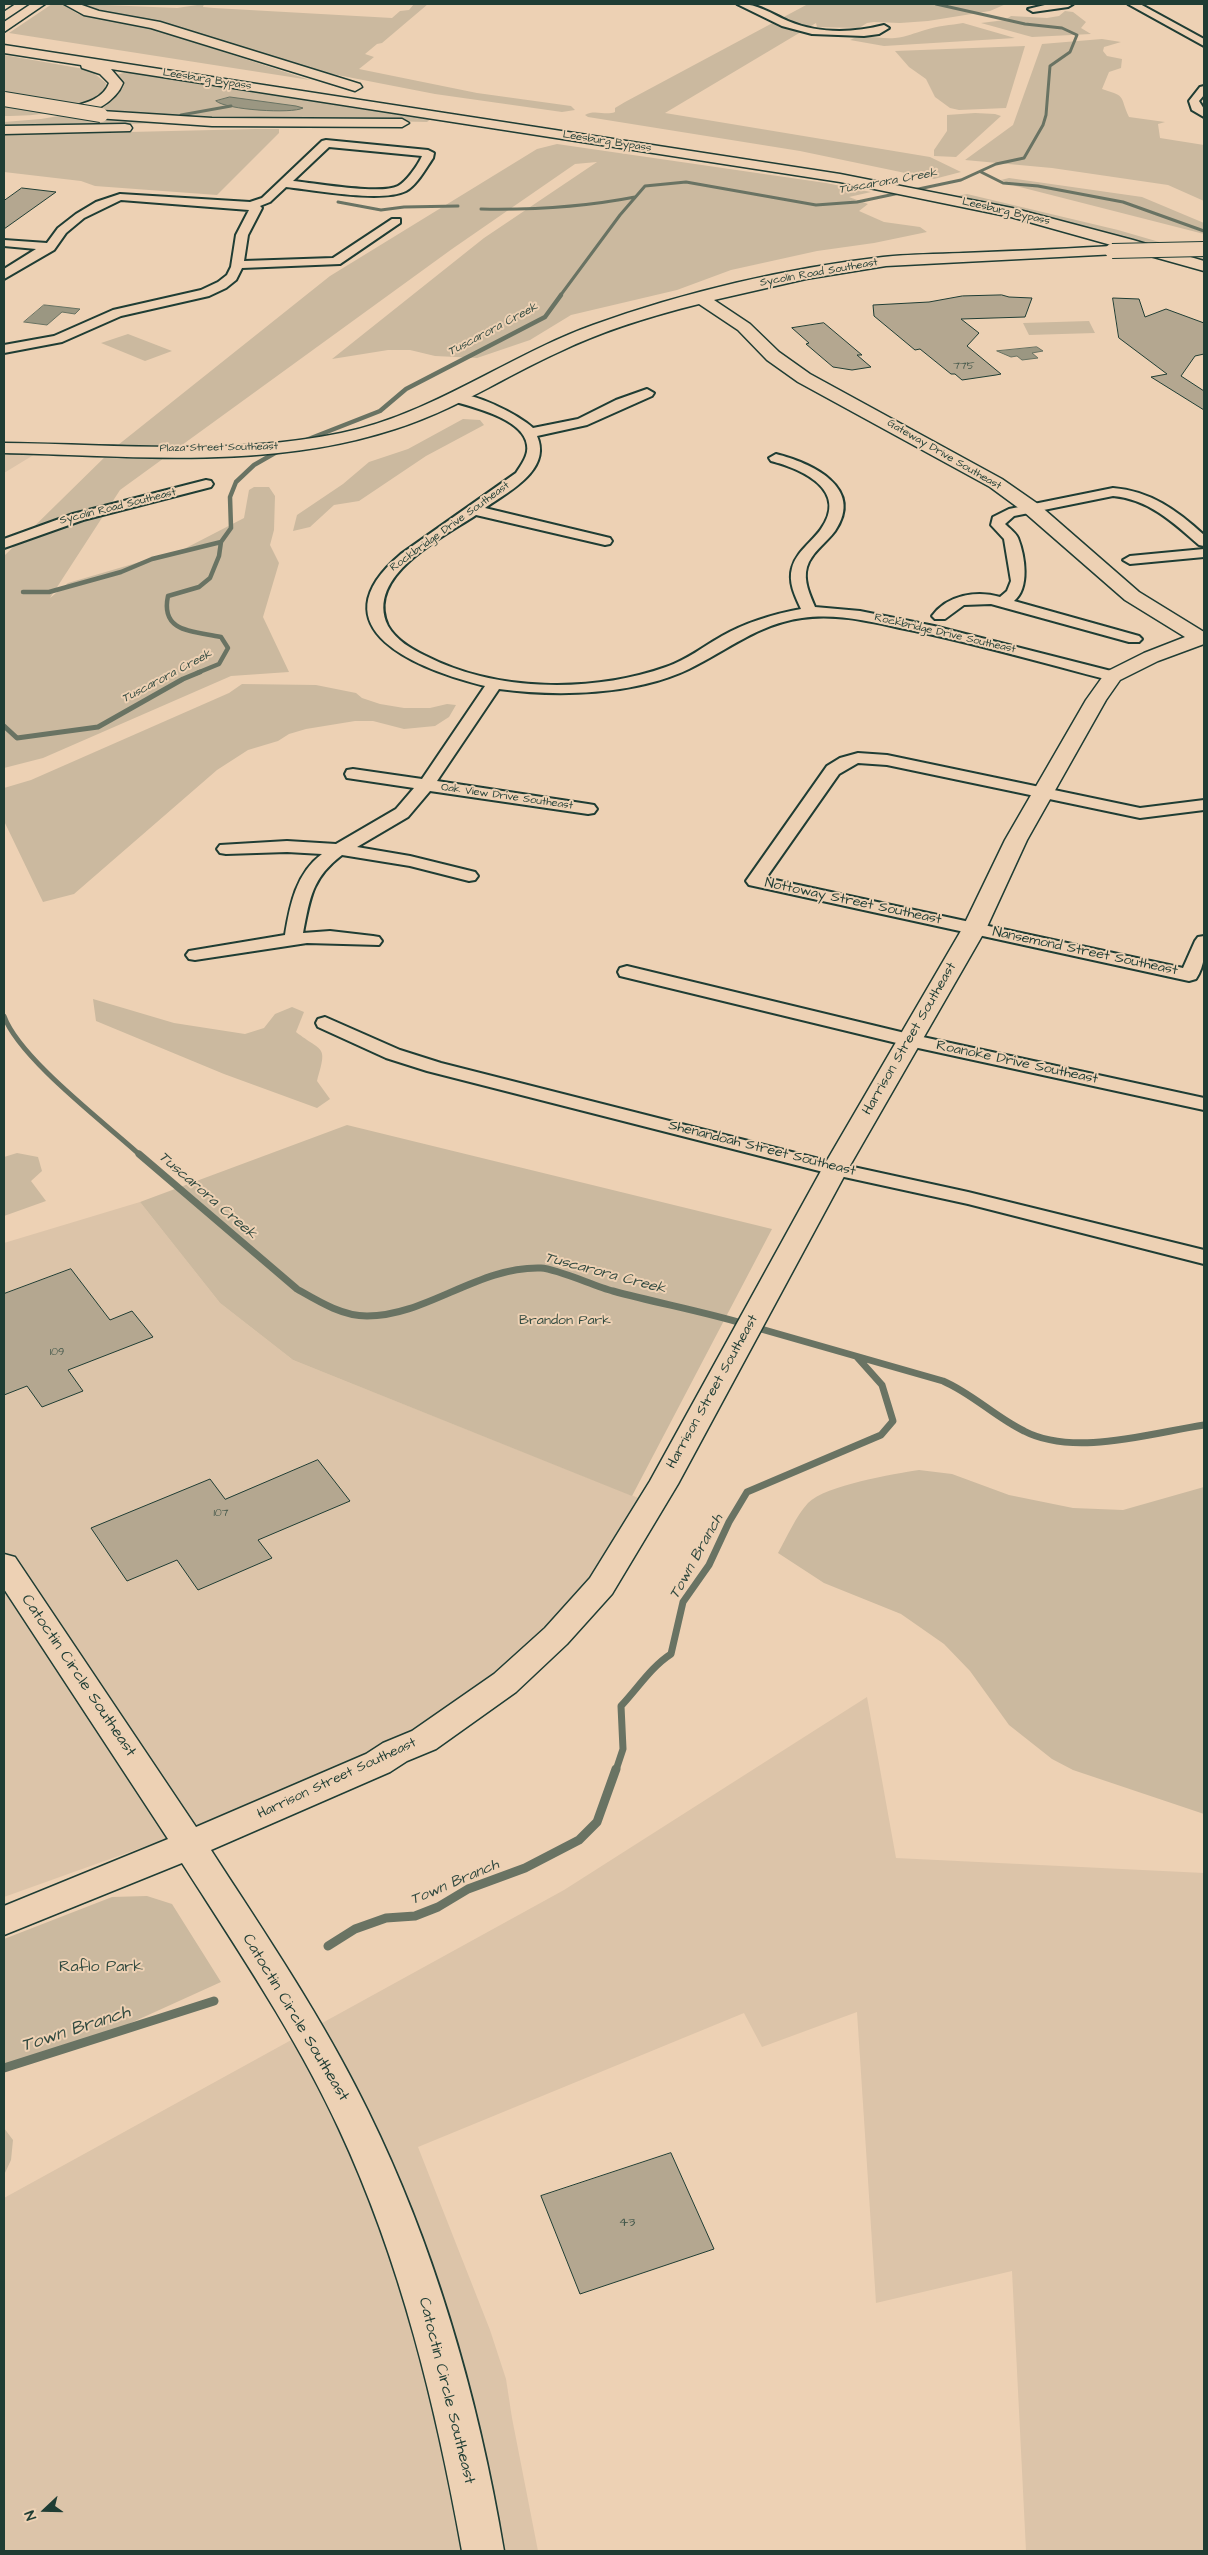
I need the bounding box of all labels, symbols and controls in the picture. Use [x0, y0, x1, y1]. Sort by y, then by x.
street label: Leesburg Bypass [162, 66, 252, 94]
street label: Leesburg Bypass [562, 128, 652, 156]
water label: Tuscarora Creek [838, 166, 938, 198]
street label: Leesburg Bypass [961, 195, 1051, 229]
street label: Sycolin Road Southeast [759, 256, 879, 290]
water label: Tuscarora Creek [446, 300, 540, 360]
house number: 775 [953, 360, 975, 374]
street label: Gateway Drive Southeast [885, 417, 1003, 493]
street label: Plaza Street Southeast [160, 440, 278, 456]
street label: Rockbridge Drive Southeast [388, 479, 512, 575]
street label: Sycolin Road Southeast [58, 486, 178, 528]
street label: Rockbridge Drive Southeast [873, 611, 1017, 657]
water label: Tuscarora Creek [120, 647, 214, 707]
street label: Oak View Drive Southeast [440, 781, 574, 813]
street label: Nottoway Street Southeast [763, 875, 943, 929]
street label: Nansemond Street Southeast [991, 924, 1179, 980]
street label: Harrison Street Southeast [859, 960, 961, 1118]
street label: Roanoke Drive Southeast [935, 1038, 1099, 1088]
street label: Shenandoah Street Southeast [667, 1118, 857, 1180]
water label: Tuscarora Creek [154, 1148, 260, 1244]
water label: Tuscarora Creek [543, 1249, 667, 1299]
street label: Harrison Street Southeast [664, 1312, 762, 1472]
park label: Brandon Park [519, 1313, 611, 1329]
house number: 109 [50, 1346, 64, 1360]
house number: 107 [213, 1507, 229, 1521]
water label: Town Branch [666, 1511, 728, 1603]
street label: Catoctin Circle Southeast [16, 1591, 140, 1761]
street label: Harrison Street Southeast [255, 1735, 419, 1823]
water label: Town Branch [408, 1856, 502, 1910]
street label: Catoctin Circle Southeast [237, 1931, 353, 2105]
park label: Raflo Park [59, 1958, 143, 1978]
water label: Town Branch [19, 2002, 133, 2058]
house number: 43 [619, 2215, 635, 2231]
street label: Catoctin Circle Southeast [413, 2296, 479, 2486]
north arrow [20, 2485, 70, 2535]
text: N [20, 2508, 42, 2523]

